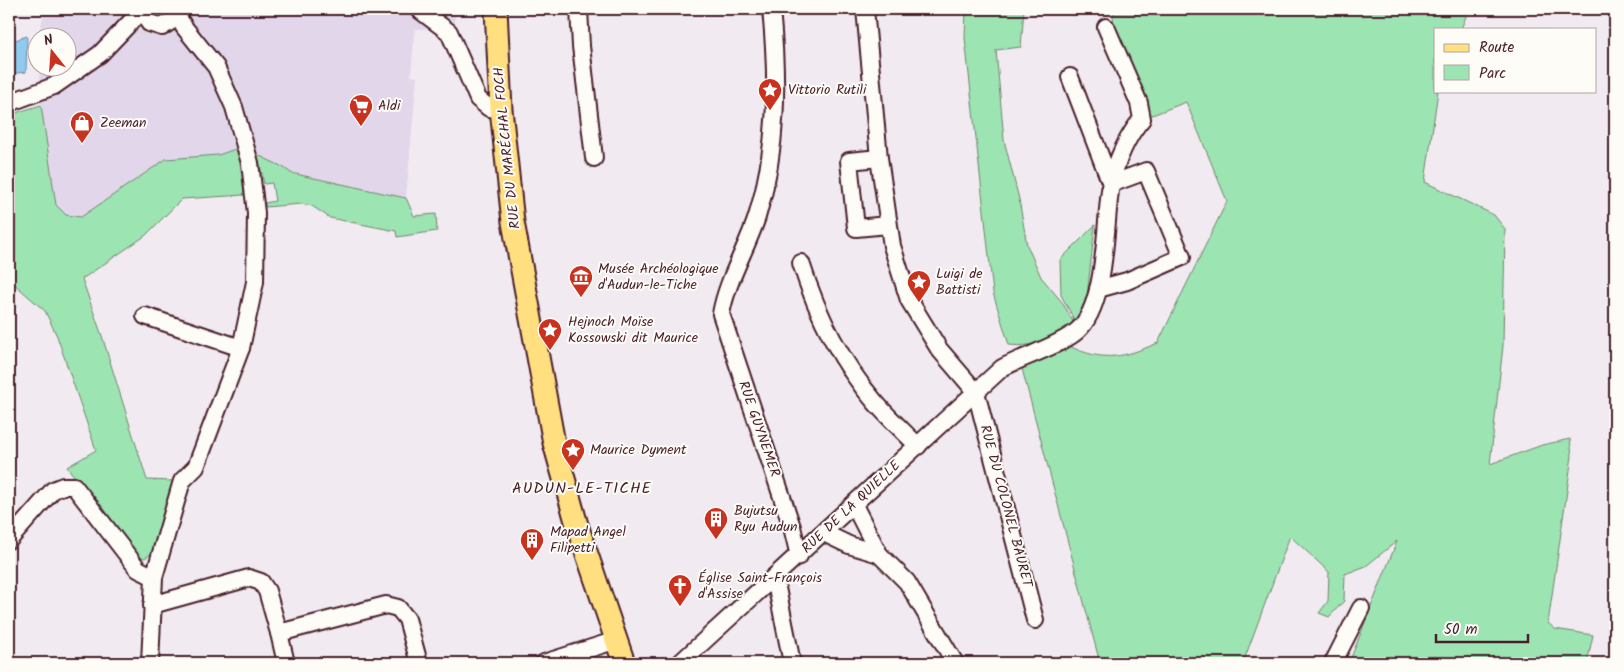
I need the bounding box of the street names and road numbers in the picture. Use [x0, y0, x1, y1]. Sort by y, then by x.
street label: RUE DU MARÉCHAL FOCH [488, 66, 526, 230]
street label: RUE GUYNEMER [732, 378, 786, 480]
street label: RUE DU COLONEL BAURET [974, 422, 1039, 591]
street label: RUE DE LA QUIELLE [797, 455, 906, 559]

